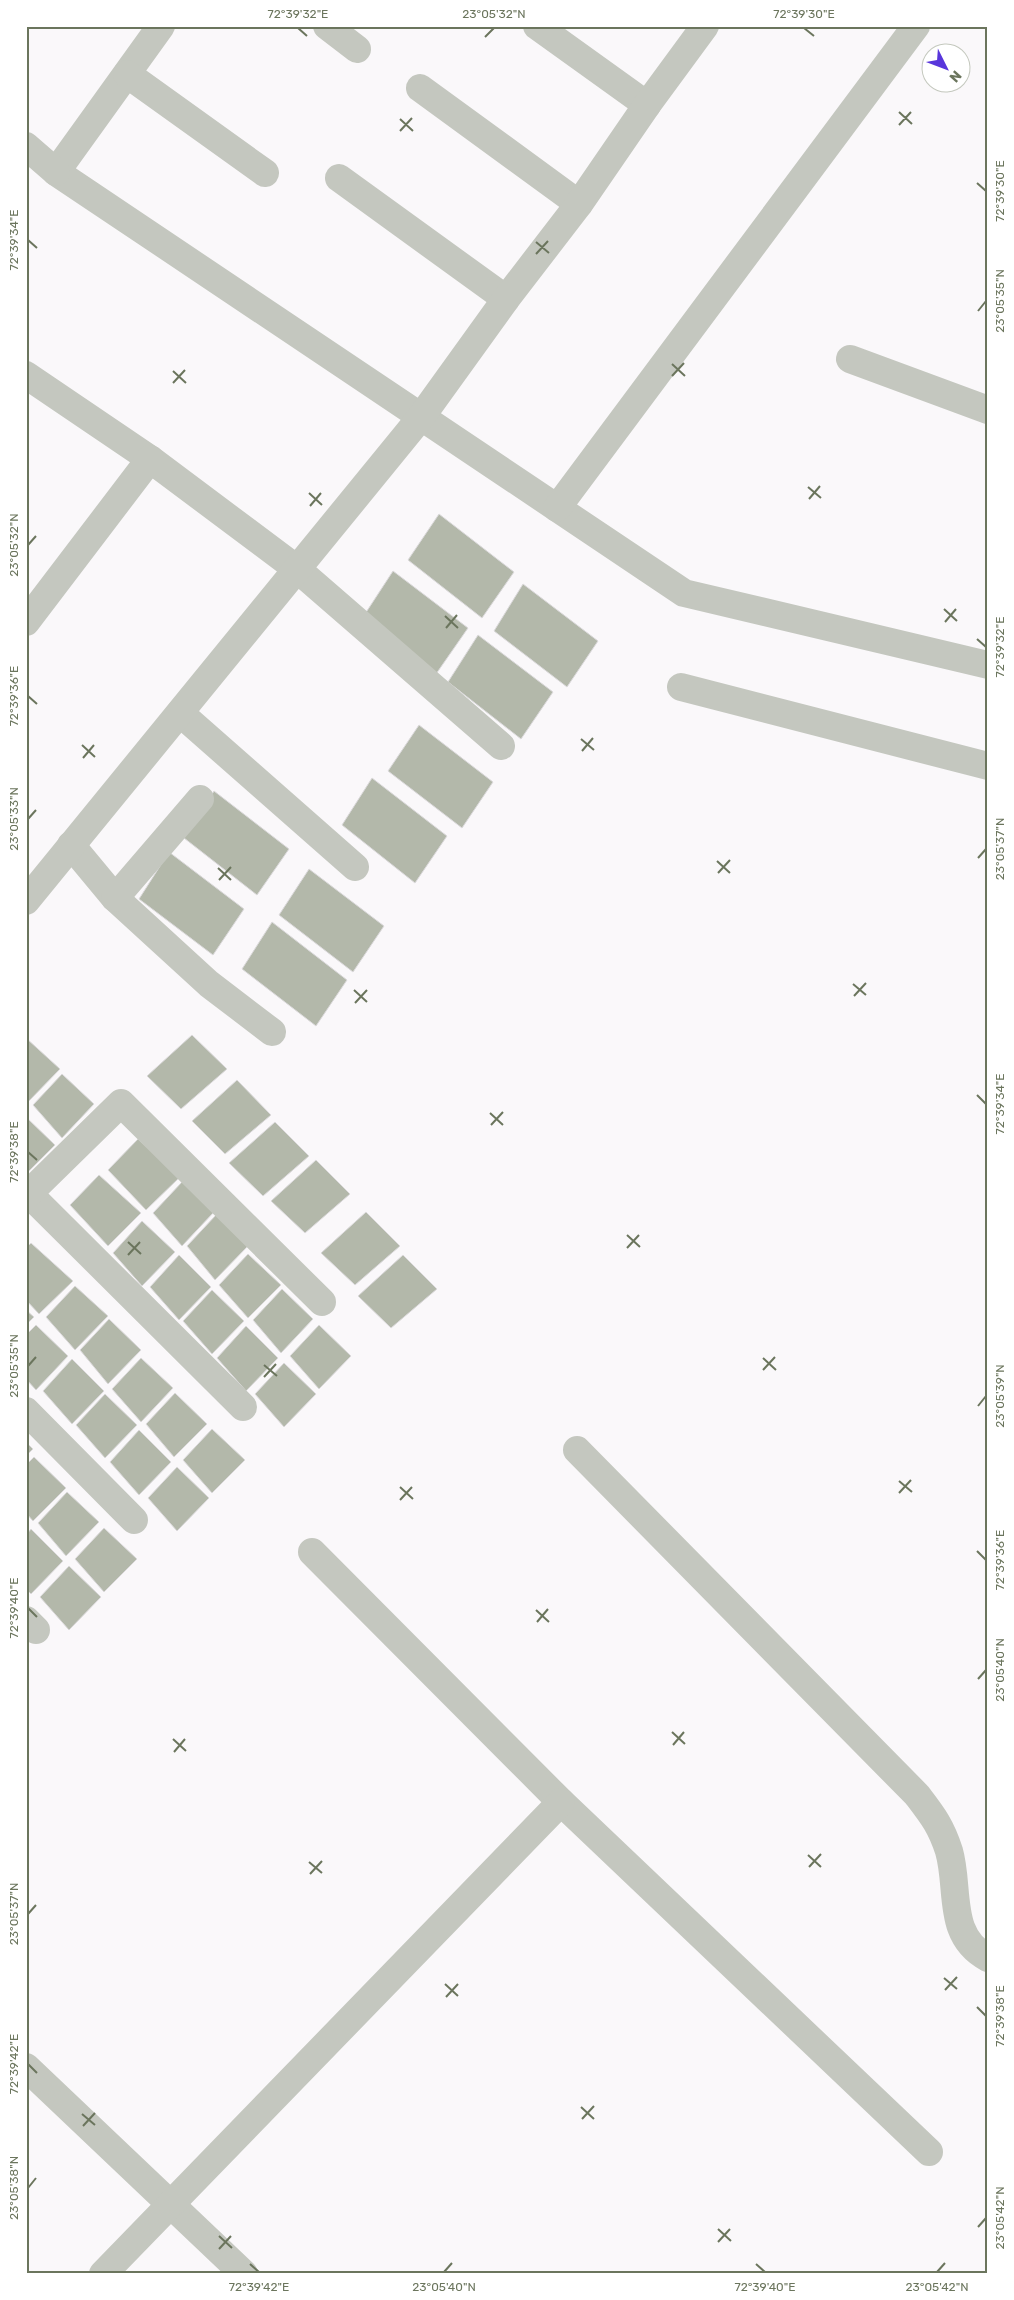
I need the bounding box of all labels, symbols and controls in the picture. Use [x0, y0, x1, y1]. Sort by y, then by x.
text: 72°39'32"E [268, 7, 328, 21]
text: 23°05'32"N [462, 7, 526, 21]
text: 72°39'30"E [773, 7, 835, 21]
north arrow [922, 42, 972, 92]
text: N [946, 67, 965, 86]
text: 72°39'30"E [993, 160, 1007, 222]
text: 72°39'34"E [7, 210, 21, 270]
text: 23°05'35"N [993, 269, 1007, 333]
text: 23°05'32"N [7, 513, 21, 577]
text: 72°39'32"E [993, 617, 1007, 677]
text: 72°39'36"E [7, 666, 21, 726]
text: 23°05'33"N [7, 787, 21, 851]
text: 23°05'37"N [993, 818, 1007, 880]
text: 72°39'34"E [993, 1074, 1007, 1134]
text: 72°39'38"E [7, 1121, 21, 1183]
text: 23°05'35"N [7, 1334, 21, 1398]
text: 23°05'39"N [993, 1364, 1007, 1428]
text: 72°39'36"E [993, 1530, 1007, 1590]
text: 72°39'40"E [7, 1577, 21, 1639]
text: 23°05'40"N [993, 1638, 1007, 1702]
text: 23°05'37"N [7, 1883, 21, 1945]
text: 72°39'38"E [993, 1985, 1007, 2047]
text: 72°39'42"E [7, 2034, 21, 2094]
text: 23°05'38"N [7, 2156, 21, 2220]
text: 23°05'42"N [993, 2187, 1007, 2249]
text: 72°39'42"E [229, 2280, 289, 2294]
text: 23°05'40"N [412, 2280, 476, 2294]
text: 72°39'40"E [734, 2280, 796, 2294]
text: 23°05'42"N [906, 2280, 968, 2294]

